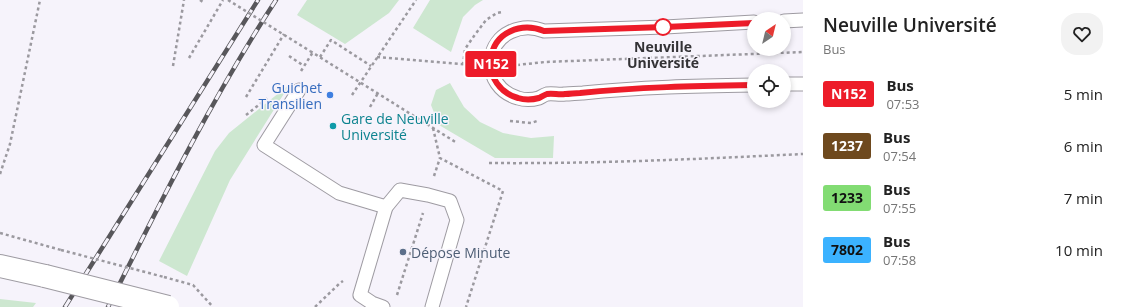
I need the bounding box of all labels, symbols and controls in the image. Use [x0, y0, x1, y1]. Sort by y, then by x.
north arrow [747, 12, 791, 56]
map controls [747, 12, 791, 108]
text: Neuville Université [823, 12, 997, 38]
button: heart [1061, 13, 1103, 55]
marker: Neuville Université [654, 18, 672, 36]
place label: Neuville Université [627, 37, 699, 72]
text: Bus [823, 40, 846, 58]
line badge: N152 [463, 51, 519, 77]
text: N152 [473, 54, 509, 73]
button: locate [747, 64, 791, 108]
text: Bus [886, 75, 914, 95]
place label: Guichet Transilien [258, 78, 322, 113]
text: N152 [831, 84, 866, 103]
text: 5 min [1064, 84, 1103, 104]
marker: Guichet Transilien [325, 90, 335, 100]
text: 07:53 [886, 95, 920, 113]
place label: Gare de Neuville Université [341, 109, 449, 144]
marker: Gare de Neuville Université [328, 121, 338, 131]
text: Bus [883, 127, 910, 147]
text: 1237 [831, 136, 863, 155]
text: 6 min [1064, 136, 1103, 156]
text: 07:54 [883, 147, 916, 165]
text: Bus [883, 179, 910, 199]
text: 1233 [831, 188, 863, 207]
text: 7 min [1064, 188, 1103, 208]
text: 07:55 [883, 199, 916, 217]
text: Bus [883, 231, 910, 251]
text: 7802 [831, 240, 863, 259]
text: 10 min [1055, 240, 1103, 260]
place label: Dépose Minute [411, 243, 510, 262]
marker: Dépose Minute [398, 247, 408, 257]
text: 07:58 [883, 251, 916, 269]

